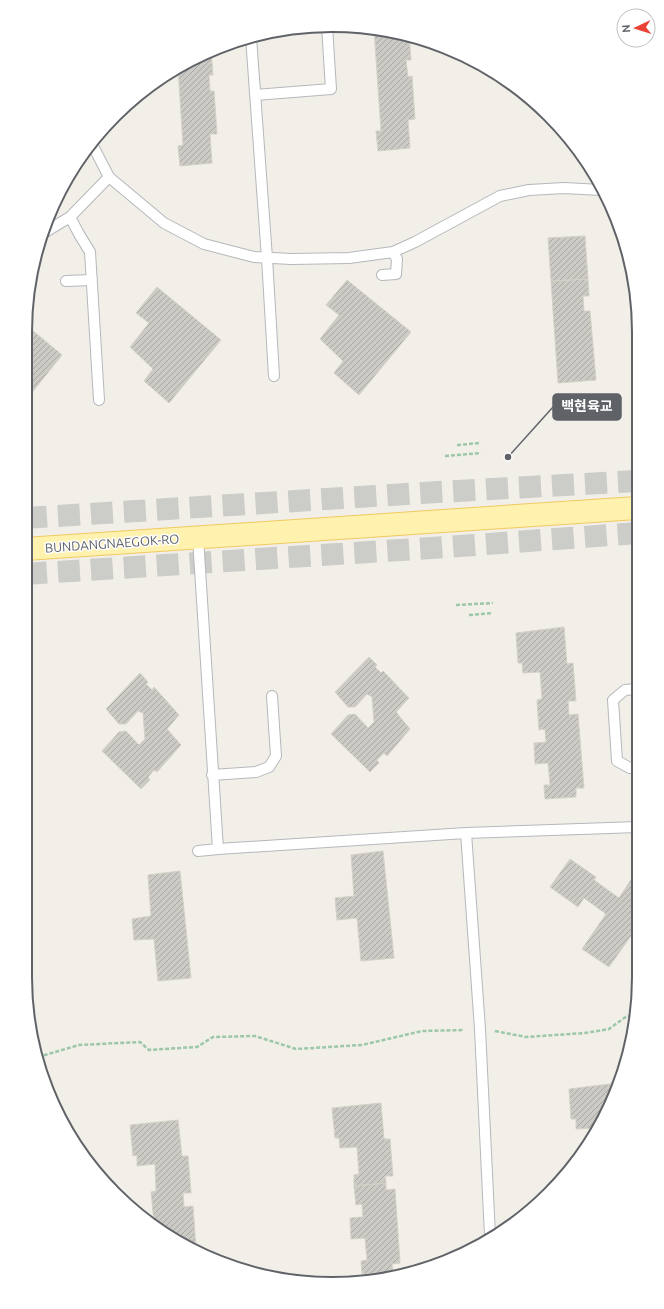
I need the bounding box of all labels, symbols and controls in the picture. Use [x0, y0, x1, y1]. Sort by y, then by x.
north arrow [616, 8, 656, 48]
text: N [620, 24, 632, 33]
callout: 백현육교 [553, 394, 621, 420]
text: 백현육교 [561, 398, 613, 414]
street label: BUNDANGNAEGOK-RO [44, 531, 180, 555]

